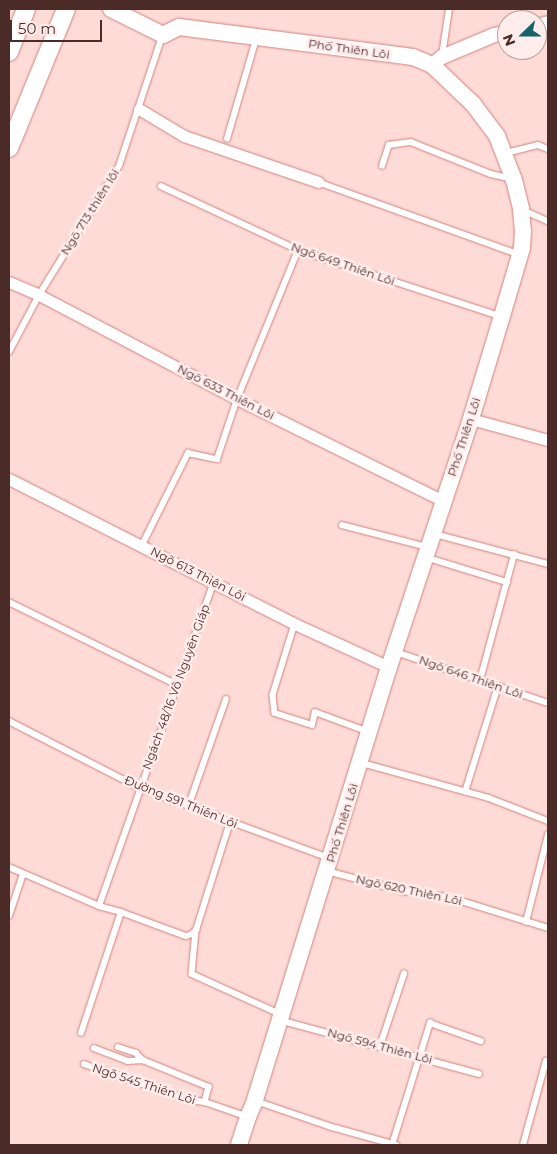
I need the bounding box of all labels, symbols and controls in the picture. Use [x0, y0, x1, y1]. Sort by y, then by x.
scale bar [12, 10, 105, 42]
north arrow [497, 10, 547, 60]
text: 50 m [18, 19, 56, 38]
text: N [499, 32, 519, 49]
street label: Phố Thiên Lôi [307, 36, 391, 62]
street label: Ngõ 713 thiên lôi [58, 166, 122, 258]
street label: Ngõ 649 Thiên Lôi [289, 239, 397, 289]
street label: Ngõ 633 Thiên Lôi [175, 361, 277, 423]
street label: Phố Thiên Lôi [445, 396, 483, 478]
street label: Ngõ 613 Thiên Lôi [148, 544, 248, 604]
street label: Ngách 48/16 Vô Nguyên Giáp [139, 602, 213, 772]
street label: Ngõ 646 Thiên Lôi [417, 652, 525, 702]
street label: Đường 591 Thiên Lôi [122, 773, 240, 831]
street label: Phố Thiên Lôi [323, 782, 361, 864]
street label: Ngõ 620 Thiên Lôi [355, 872, 463, 908]
street label: Ngõ 594 Thiên Lôi [326, 1025, 434, 1067]
street label: Ngõ 545 Thiên Lôi [91, 1061, 197, 1107]

